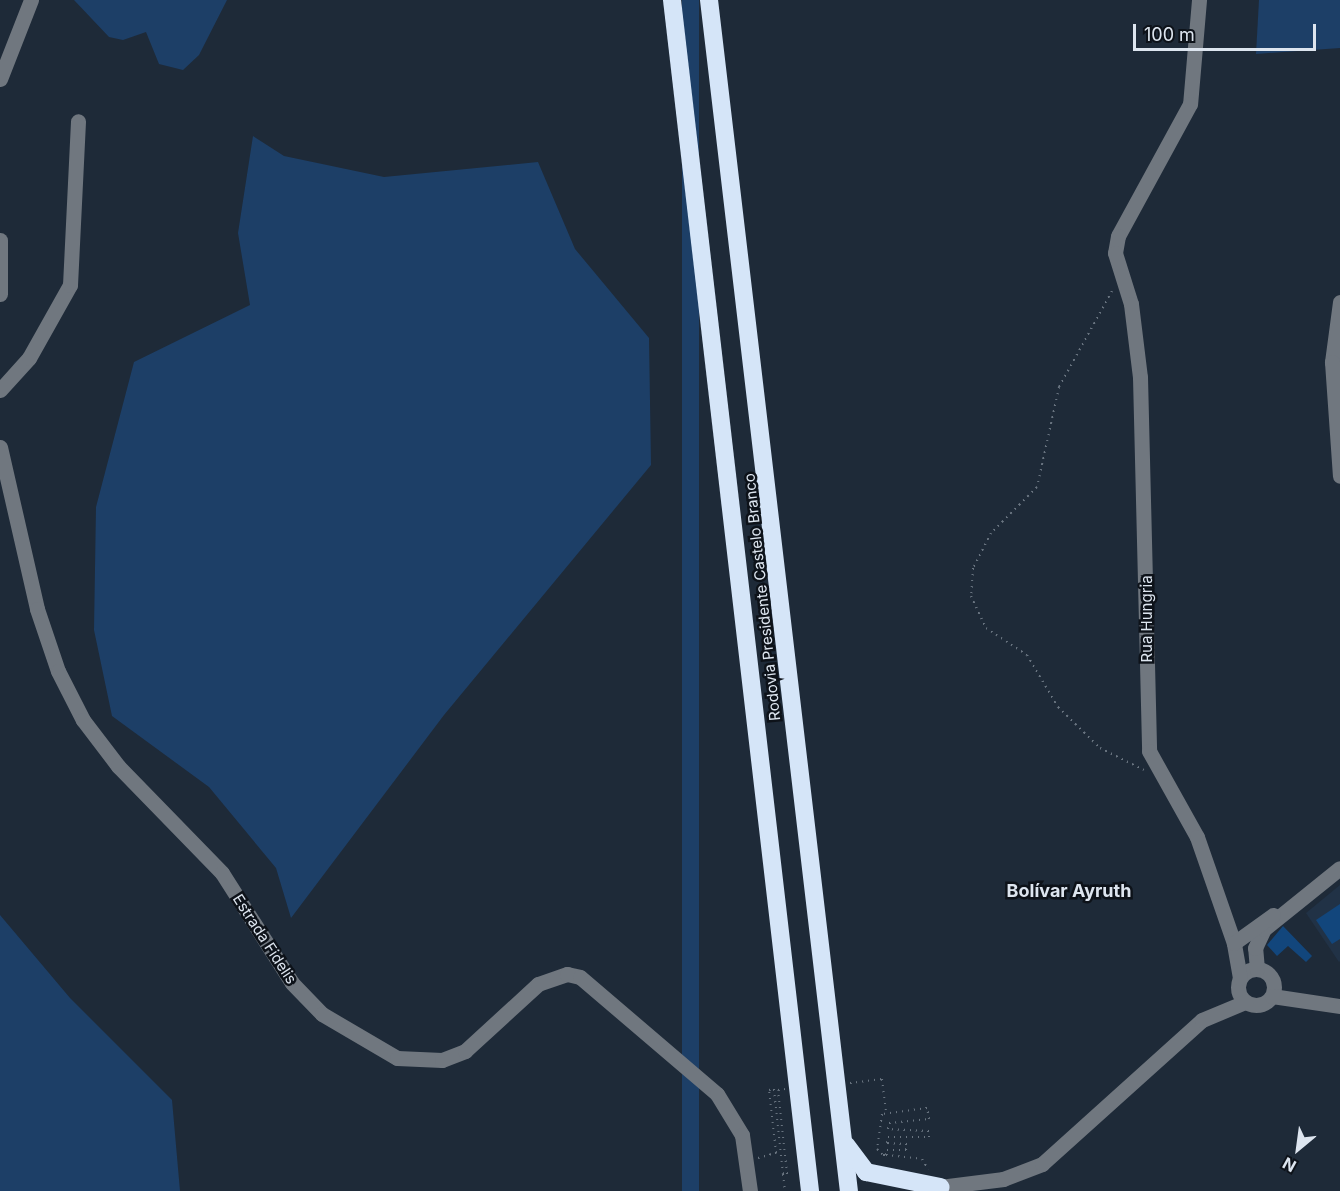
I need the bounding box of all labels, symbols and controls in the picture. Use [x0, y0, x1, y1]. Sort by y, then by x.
scale bar [1136, 12, 1319, 50]
text: 100 m [1144, 24, 1195, 45]
street label: Rodovia Presidente Castelo Branco [740, 472, 784, 722]
street label: Rua Hungria [1138, 575, 1156, 663]
district label: Bolívar Ayruth [1007, 880, 1131, 902]
street label: Estrada Fidelis [229, 891, 301, 987]
north arrow [1268, 1119, 1328, 1179]
text: N [1279, 1153, 1299, 1176]

